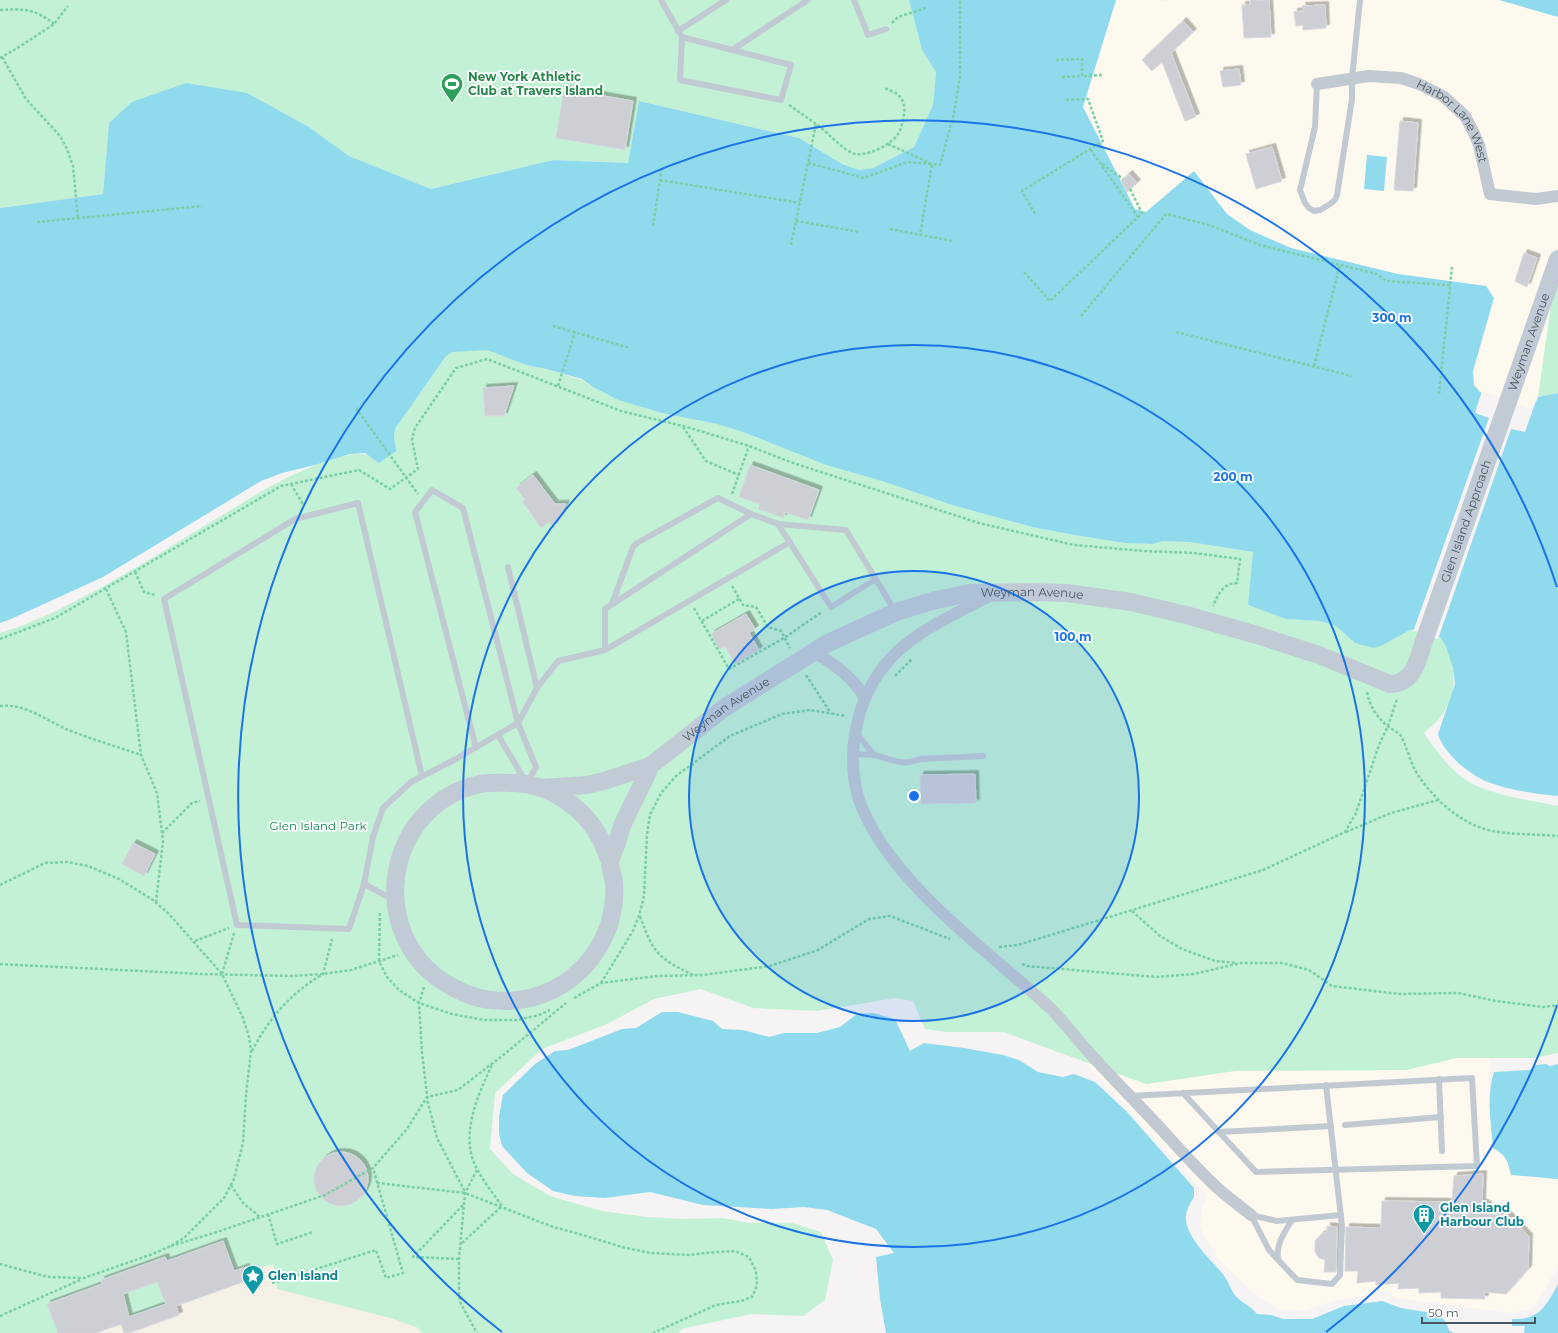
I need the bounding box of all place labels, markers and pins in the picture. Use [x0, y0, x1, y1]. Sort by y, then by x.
place label: New York Athletic Club at Travers Island [468, 69, 603, 98]
sports icon: New York Athletic Club at Travers Island [439, 71, 465, 104]
centre of rings [907, 789, 921, 803]
place label: Glen Island Harbour Club [1440, 1200, 1524, 1229]
building icon: Glen Island Harbour Club [1411, 1202, 1437, 1235]
place icon: Glen Island [240, 1263, 266, 1296]
place label: Glen Island [268, 1268, 338, 1283]

